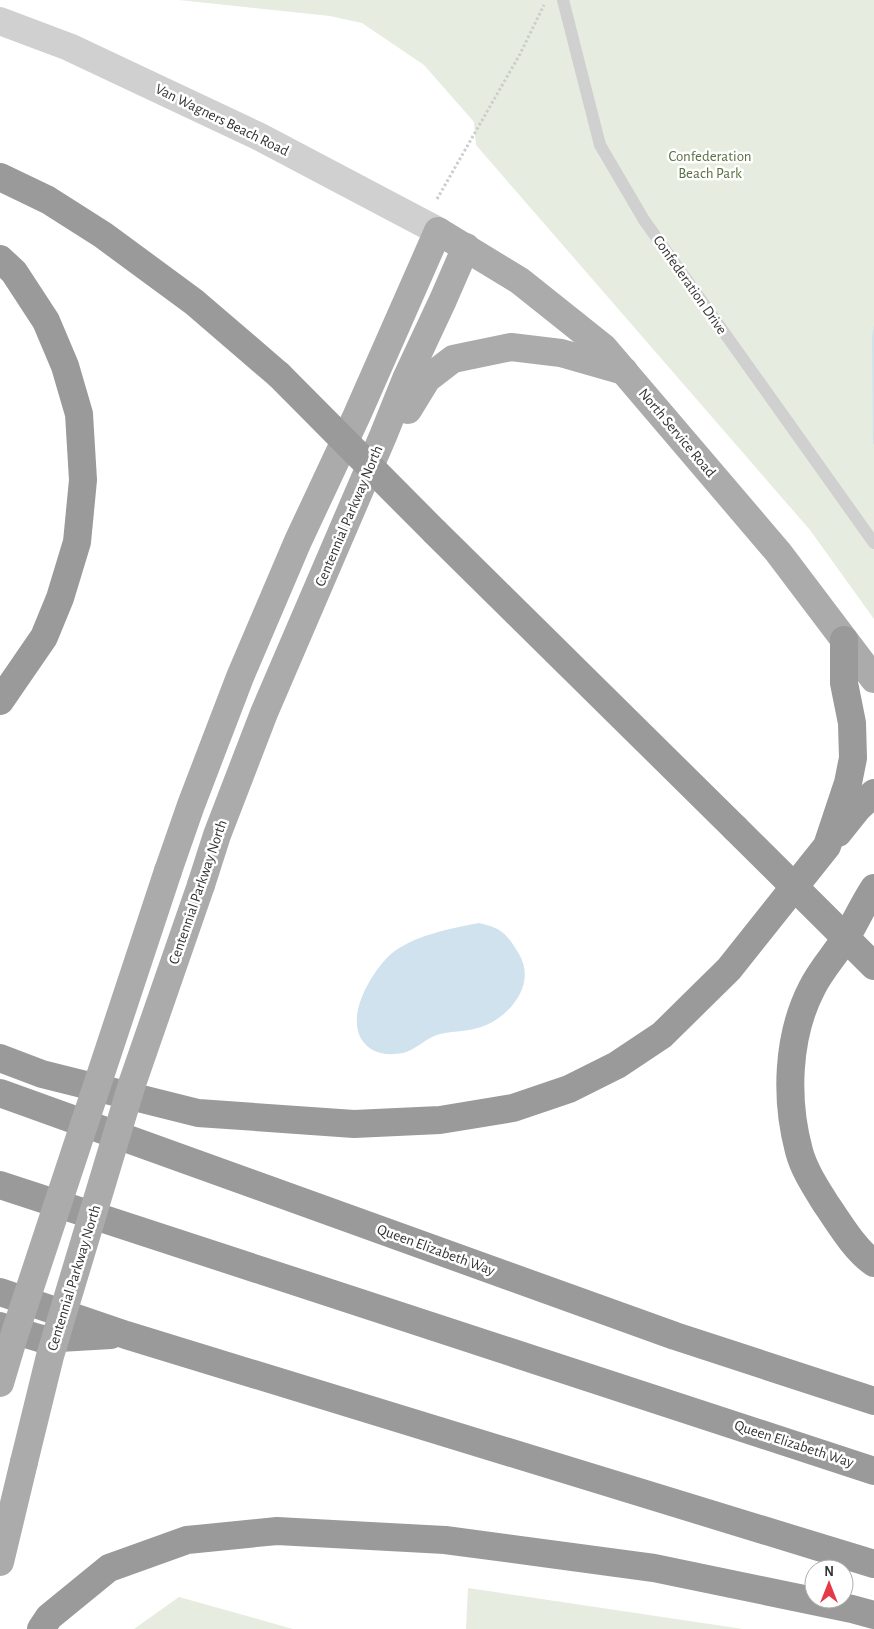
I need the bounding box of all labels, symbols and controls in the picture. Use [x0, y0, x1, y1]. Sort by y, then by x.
street label: Van Wagners Beach Road [153, 81, 291, 159]
park label: Confederation Beach Park [668, 149, 752, 181]
street label: Confederation Drive [650, 233, 730, 337]
street label: North Service Road [636, 386, 718, 480]
street label: Centennial Parkway North [312, 443, 386, 589]
street label: Centennial Parkway North [166, 818, 230, 966]
street label: Centennial Parkway North [45, 1203, 103, 1353]
street label: Queen Elizabeth Way [375, 1222, 498, 1279]
street label: Queen Elizabeth Way [733, 1418, 856, 1471]
north arrow [804, 1559, 854, 1609]
text: N [824, 1565, 834, 1579]

